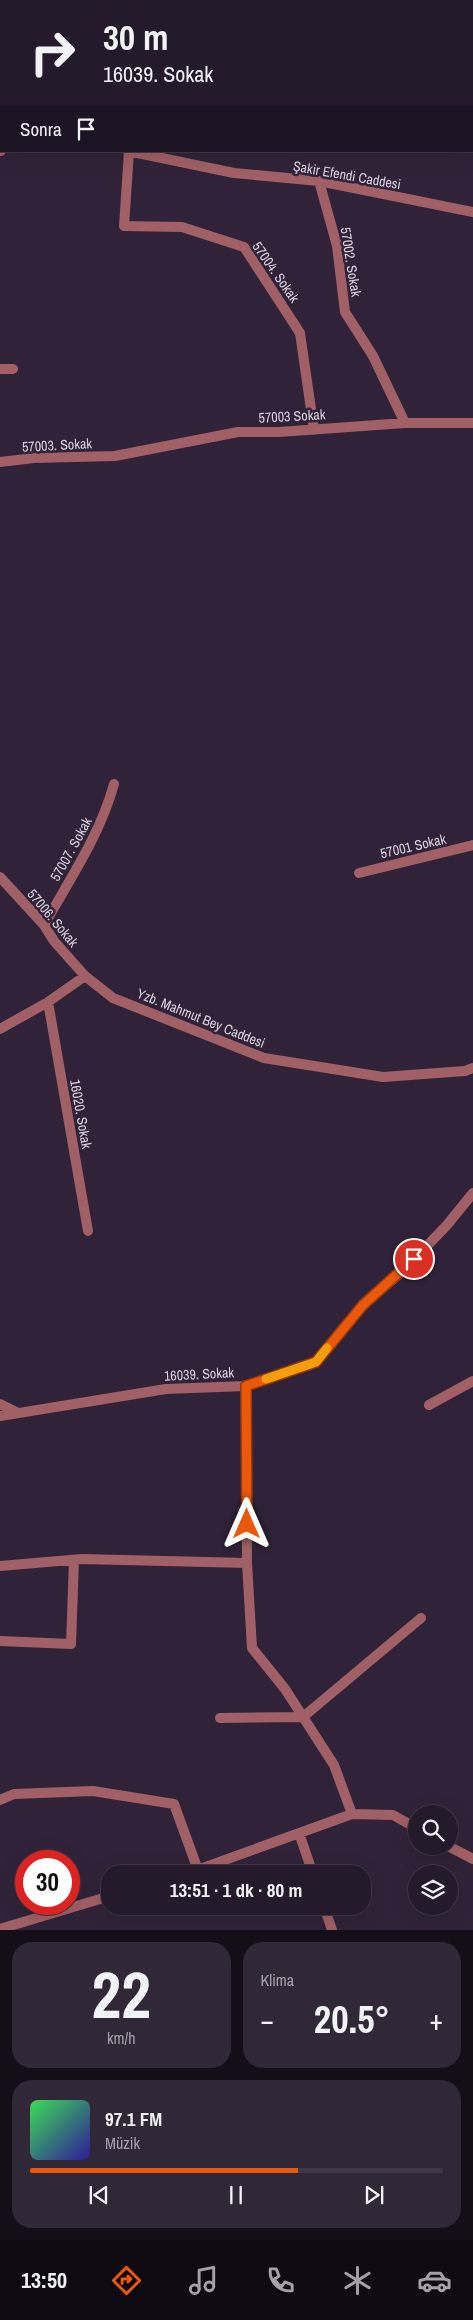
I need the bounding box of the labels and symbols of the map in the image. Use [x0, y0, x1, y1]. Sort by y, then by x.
street label: Şakir Efendi Caddesi [292, 157, 402, 193]
street label: 57002. Sokak [337, 226, 365, 298]
street label: 57004. Sokak [248, 238, 304, 306]
street label: 57003 Sokak [258, 405, 326, 427]
street label: 57003. Sokak [21, 434, 93, 456]
street label: 57007. Sokak [46, 814, 96, 884]
street label: 57001 Sokak [378, 830, 448, 862]
street label: 57006. Sokak [24, 885, 83, 951]
street label: Yzb. Mahmut Bey Caddesi [134, 984, 268, 1052]
street label: 16020. Sokak [66, 1078, 96, 1150]
pin [393, 1238, 435, 1280]
street label: 16039. Sokak [163, 1363, 235, 1385]
position arrow [220, 1497, 272, 1549]
speed limit sign: 30 [15, 1850, 80, 1915]

